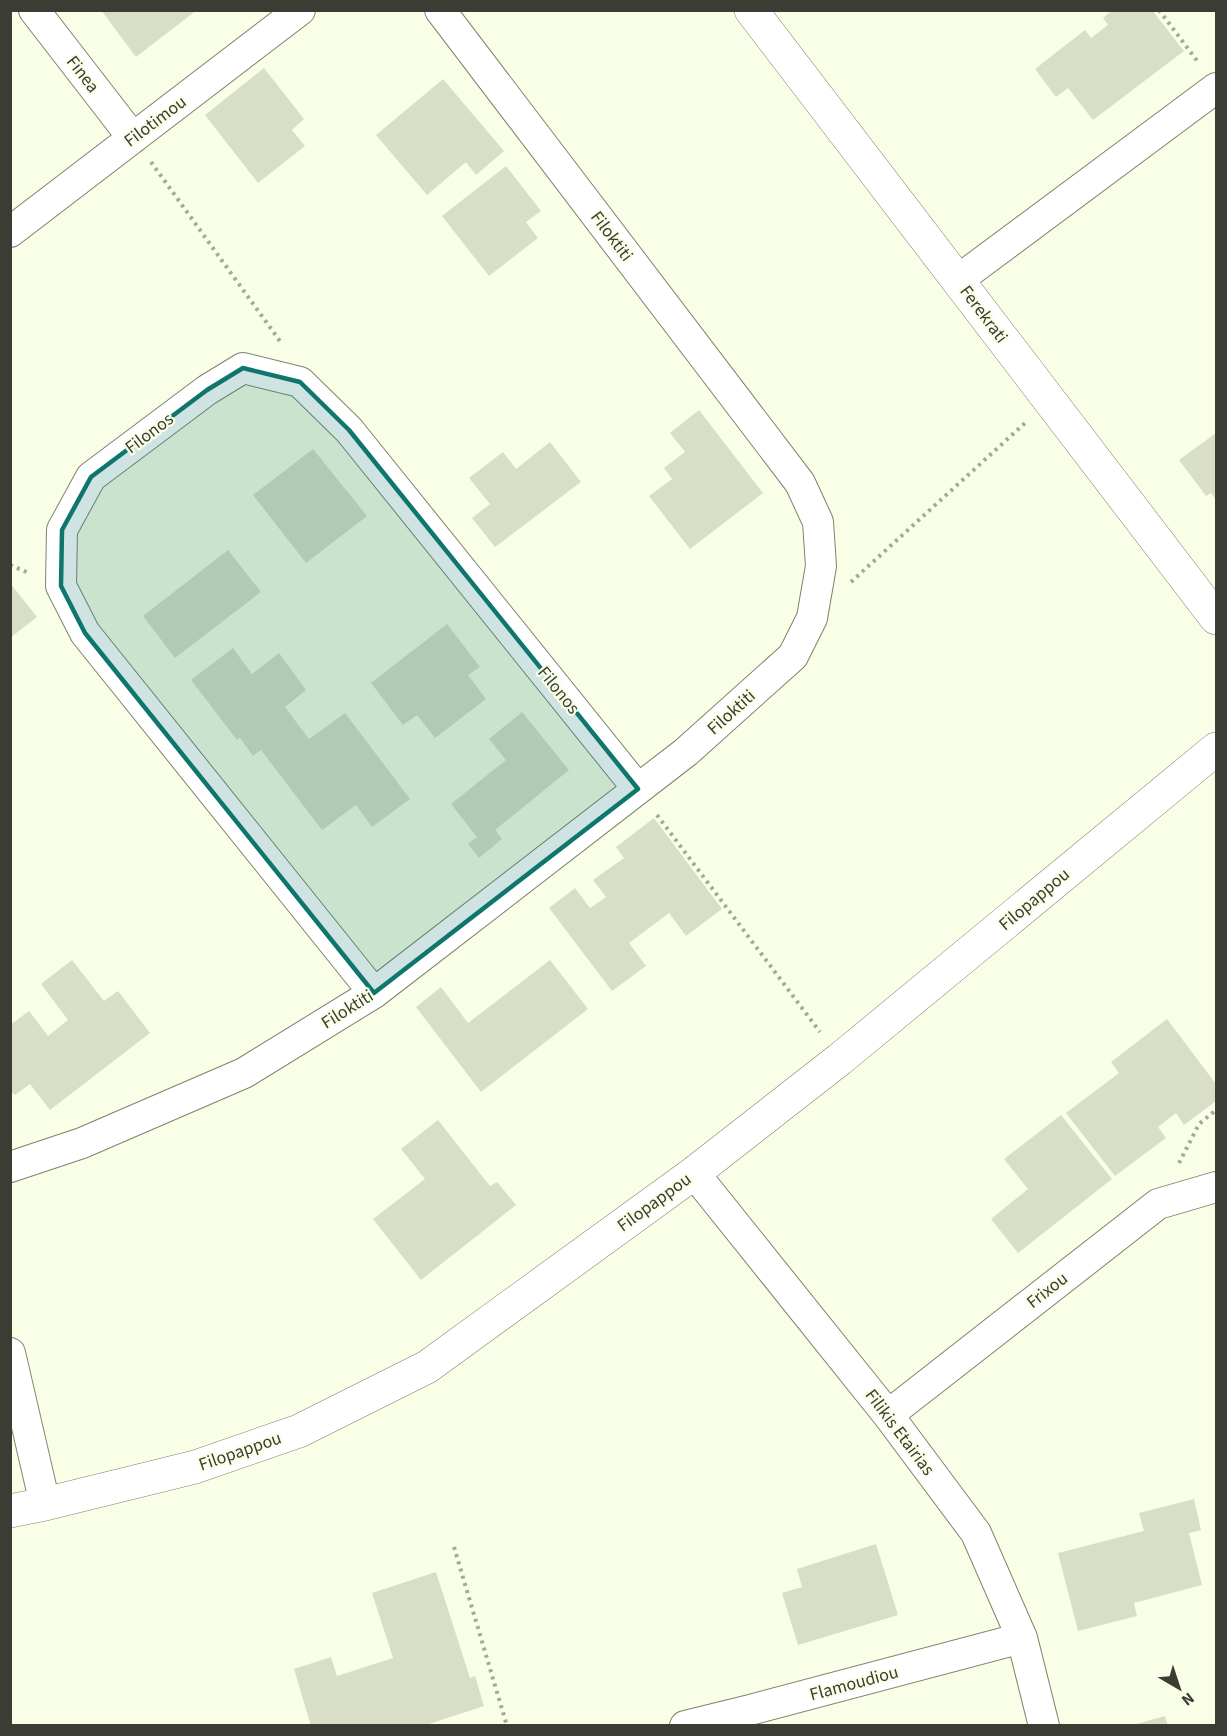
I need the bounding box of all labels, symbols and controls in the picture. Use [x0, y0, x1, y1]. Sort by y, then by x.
street label: Finea [60, 50, 105, 98]
street label: Filotimou [119, 90, 192, 153]
street label: Filoktiti [584, 206, 639, 267]
street label: Ferekrati [954, 280, 1014, 348]
street label: Filonos [120, 407, 179, 460]
street label: Filonos [532, 661, 586, 719]
street label: Filoktiti [702, 684, 761, 741]
street label: Filopappou [993, 862, 1075, 937]
street label: Filoktiti [316, 984, 378, 1035]
street label: Filopappou [612, 1167, 696, 1238]
street label: Frixou [1021, 1266, 1073, 1315]
street label: Filikis Etairias [859, 1384, 940, 1481]
street label: Filopappou [195, 1426, 285, 1477]
north arrow [1149, 1658, 1209, 1718]
street label: Flamoudiou [807, 1660, 901, 1707]
text: N [1177, 1687, 1199, 1711]

